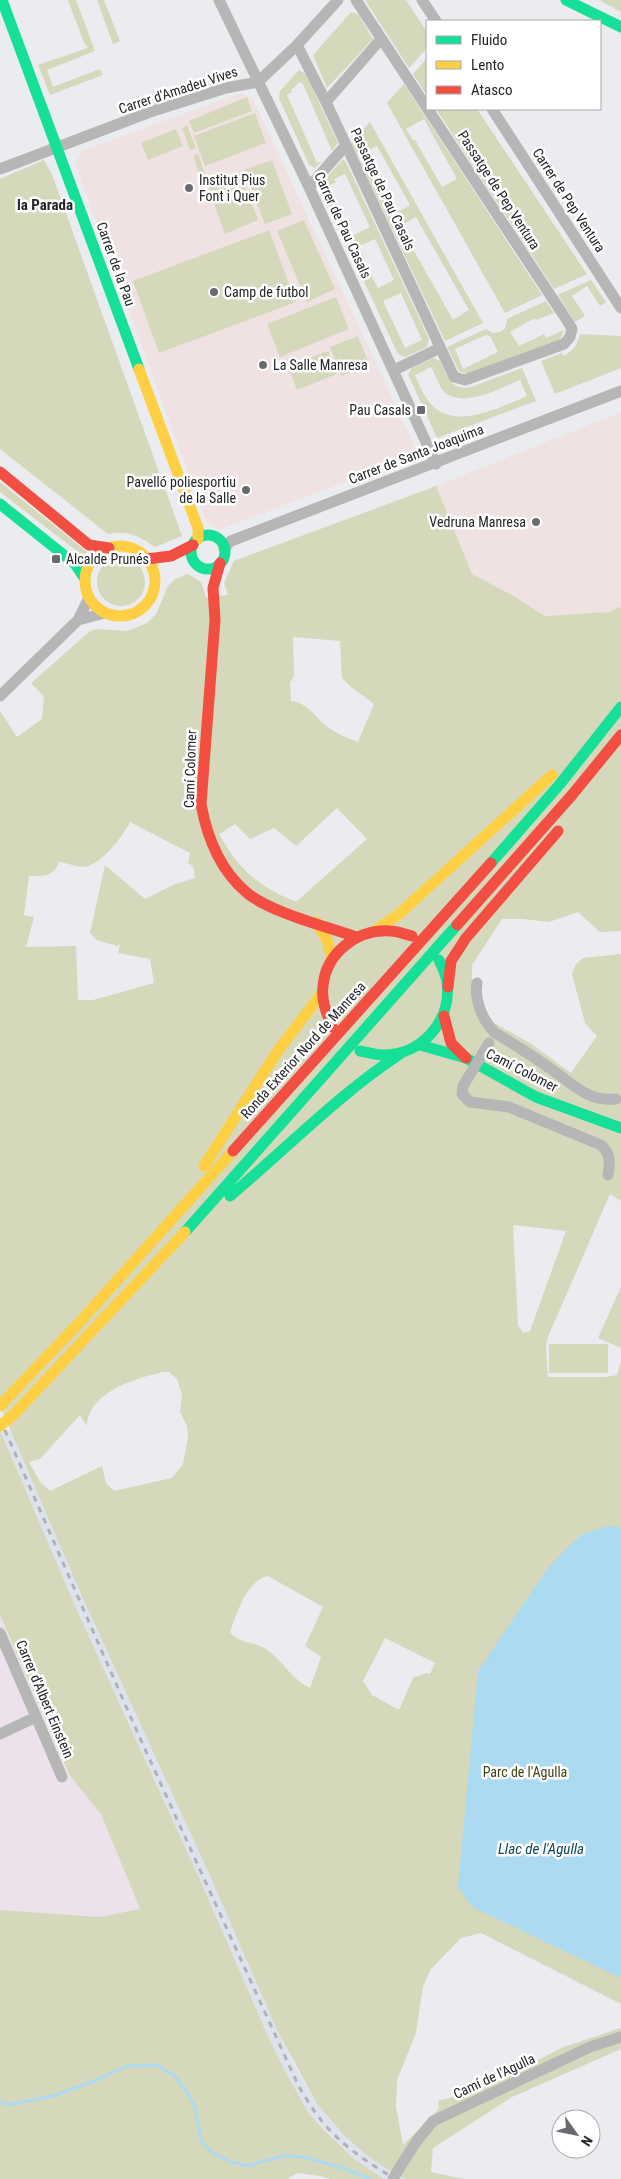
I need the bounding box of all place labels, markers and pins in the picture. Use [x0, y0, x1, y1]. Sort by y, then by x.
place label: Institut Pius Font i Quer [199, 172, 265, 204]
marker: Institut Pius Font i Quer [183, 182, 195, 194]
place label: Camp de futbol [224, 284, 309, 300]
marker: Camp de futbol [208, 286, 220, 298]
place label: La Salle Manresa [273, 357, 368, 373]
marker: La Salle Manresa [257, 359, 269, 371]
place label: Pau Casals [349, 402, 411, 418]
marker: Pau Casals [415, 404, 427, 416]
place label: Pavelló poliesportiu de la Salle [127, 474, 236, 506]
marker: Pavelló poliesportiu de la Salle [240, 484, 252, 496]
place label: Vedruna Manresa [429, 514, 526, 530]
marker: Vedruna Manresa [530, 516, 542, 528]
place label: Alcalde Prunés [66, 551, 149, 567]
marker: Alcalde Prunés [50, 553, 62, 565]

